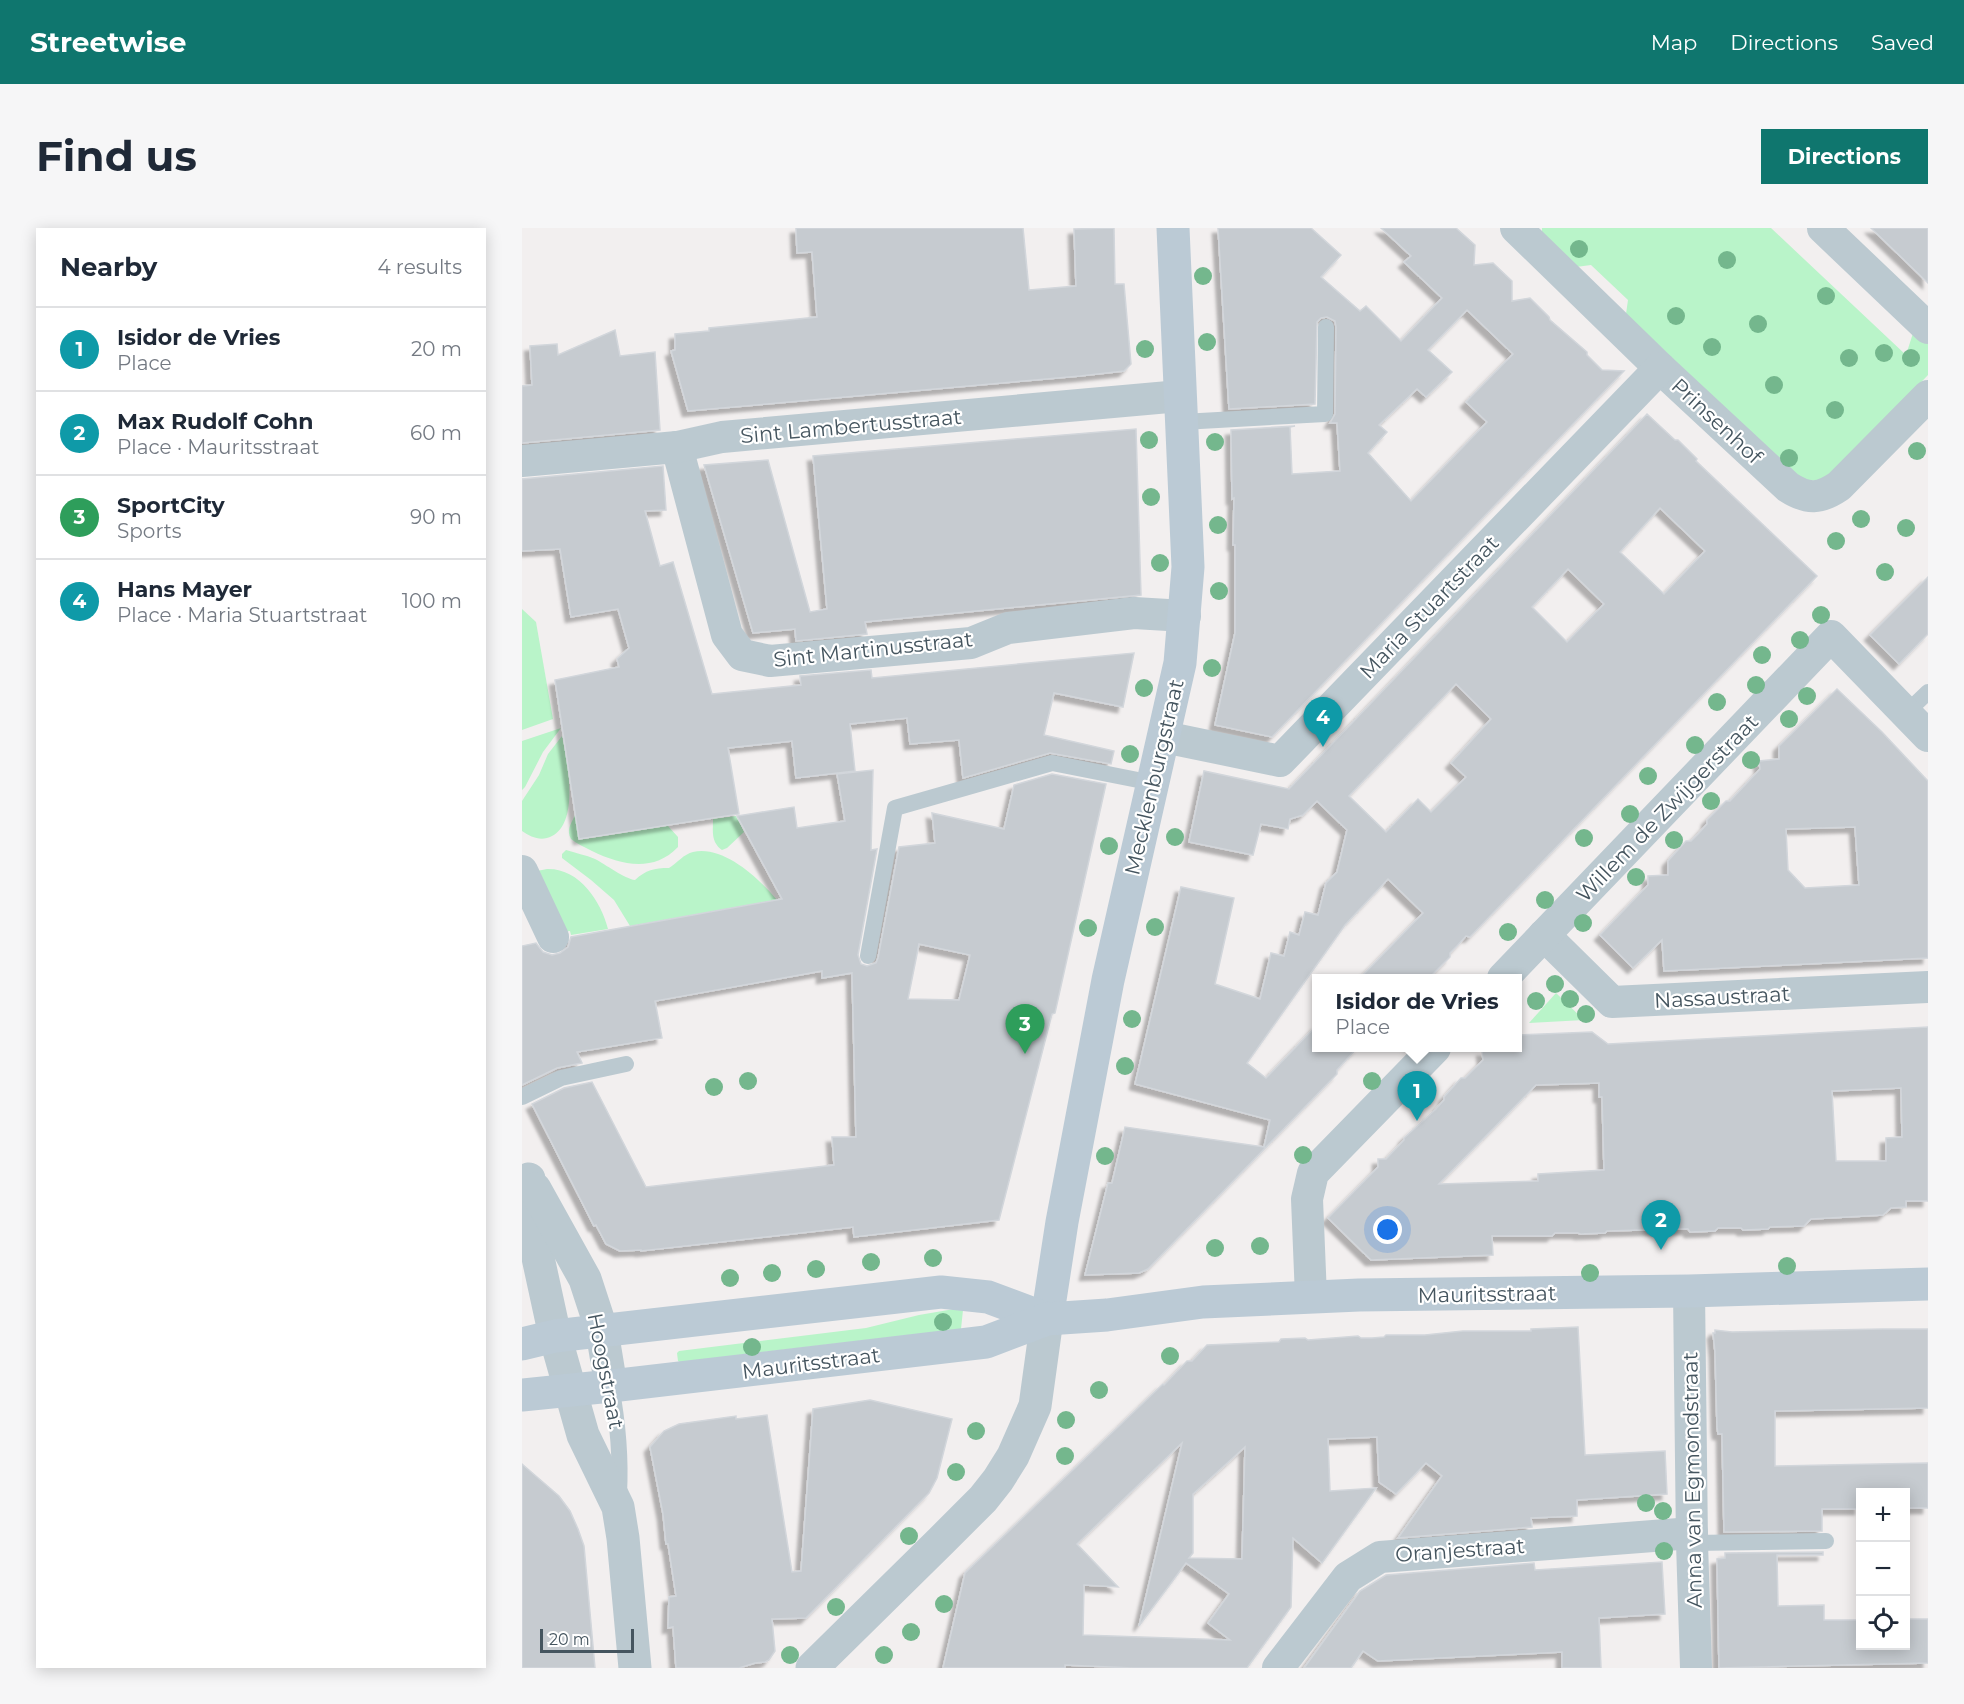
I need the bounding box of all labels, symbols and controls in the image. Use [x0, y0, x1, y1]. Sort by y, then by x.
text: Streetwise [30, 25, 186, 59]
text: Map [1651, 30, 1697, 55]
text: Directions [1730, 30, 1838, 55]
text: Saved [1871, 30, 1934, 55]
button: Directions [1761, 129, 1928, 184]
text: Find us [36, 130, 197, 182]
text: Nearby [60, 251, 157, 283]
text: 4 results [377, 255, 462, 279]
text: Isidor de Vries [117, 324, 280, 351]
text: 1 [76, 337, 83, 361]
text: 20 m [411, 337, 462, 361]
text: Place [117, 351, 172, 375]
street label: Prinsenhof [1667, 373, 1768, 470]
street label: Sint Lambertusstraat [739, 404, 963, 448]
text: Max Rudolf Cohn [117, 408, 314, 435]
text: 2 [74, 421, 85, 445]
text: 60 m [410, 421, 462, 445]
text: Place · Mauritsstraat [117, 435, 319, 459]
text: SportCity [117, 492, 225, 519]
text: 3 [74, 505, 85, 529]
text: 90 m [410, 505, 462, 529]
text: Sports [117, 519, 182, 543]
street label: Maria Stuartstraat [1354, 530, 1504, 684]
text: Hans Mayer [117, 576, 252, 603]
text: 4 [73, 589, 86, 613]
text: 100 m [402, 589, 462, 613]
text: Place · Maria Stuartstraat [117, 603, 367, 627]
street label: Sint Martinusstraat [772, 626, 974, 672]
street label: Mecklenburgstraat [1119, 677, 1189, 877]
pin: 4 [1304, 698, 1342, 747]
street label: Willem de Zwijgerstraat [1571, 709, 1763, 907]
popup [1312, 974, 1522, 1052]
street label: Nassaustraat [1653, 981, 1791, 1013]
text: Isidor de Vries [1335, 988, 1499, 1015]
pin: 3 [1006, 1004, 1044, 1054]
text: Place [1335, 1015, 1390, 1039]
pin: 1 [1398, 1072, 1436, 1121]
pin: 2 [1642, 1200, 1680, 1250]
your location [1373, 1215, 1402, 1244]
street label: Mauritsstraat [1417, 1280, 1557, 1308]
street label: Hoogstraat [583, 1311, 629, 1431]
street label: Mauritsstraat [741, 1342, 881, 1384]
street label: Anna van Egmondstraat [1677, 1352, 1707, 1608]
map controls [1856, 1488, 1910, 1650]
button: + [1856, 1488, 1910, 1542]
street label: Oranjestraat [1394, 1533, 1526, 1567]
button: − [1856, 1542, 1910, 1596]
button: locate [1856, 1596, 1910, 1650]
scale bar [540, 1626, 634, 1654]
text: 20 m [549, 1630, 590, 1649]

